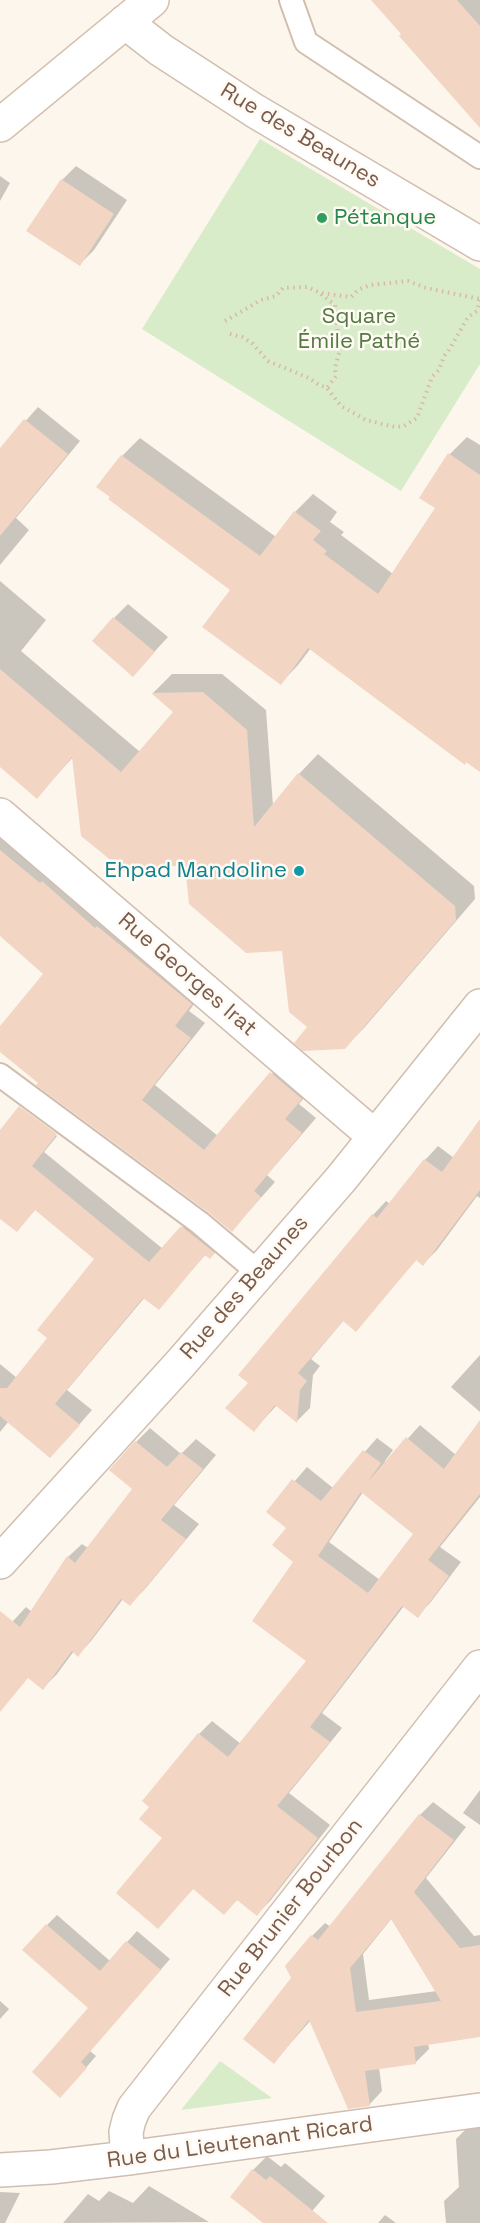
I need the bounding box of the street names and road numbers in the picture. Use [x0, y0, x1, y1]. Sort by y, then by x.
street label: Rue des Beaunes [215, 78, 385, 194]
street label: Rue Georges Irat [112, 908, 262, 1042]
street label: Rue des Beaunes [175, 1211, 315, 1365]
street label: Rue Brunier Bourbon [213, 1813, 369, 2003]
street label: Rue du Lieutenant Ricard [105, 2111, 375, 2175]

